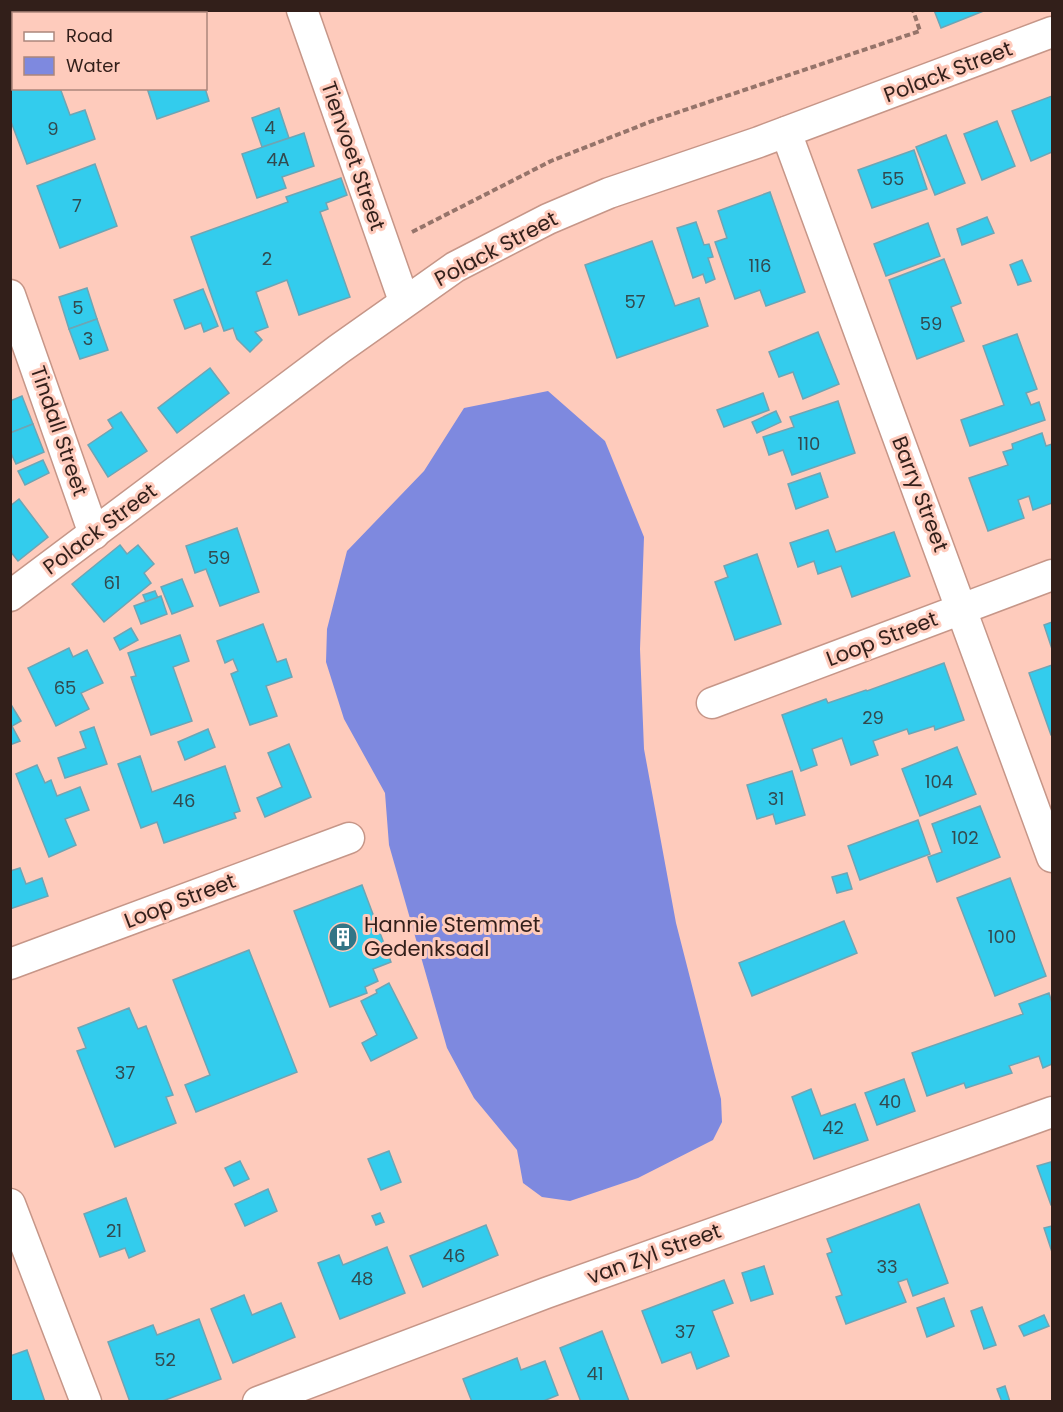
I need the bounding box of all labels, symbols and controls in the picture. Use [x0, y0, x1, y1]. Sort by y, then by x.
legend [12, 12, 207, 90]
text: Road [66, 23, 113, 48]
street label: Polack Street [879, 34, 1016, 109]
text: Water [66, 53, 120, 78]
street label: Tienvoet Street [314, 77, 393, 234]
house number: 4 [264, 115, 276, 140]
house number: 9 [47, 116, 59, 141]
house number: 4A [266, 147, 290, 172]
house number: 55 [882, 166, 904, 191]
house number: 7 [72, 193, 82, 218]
street label: Polack Street [429, 204, 562, 293]
house number: 2 [262, 246, 272, 271]
house number: 116 [749, 253, 771, 278]
house number: 57 [624, 289, 646, 314]
house number: 5 [72, 295, 84, 320]
house number: 59 [920, 311, 942, 336]
house number: 3 [83, 326, 93, 351]
street label: Tindall Street [24, 362, 95, 500]
house number: 110 [798, 431, 820, 456]
street label: Barry Street [885, 432, 956, 556]
street label: Polack Street [37, 476, 163, 581]
house number: 59 [208, 545, 230, 570]
house number: 61 [103, 570, 121, 595]
street label: Loop Street [822, 604, 942, 673]
house number: 65 [54, 675, 76, 700]
house number: 29 [862, 705, 884, 730]
house number: 104 [925, 769, 953, 794]
house number: 31 [768, 786, 784, 811]
house number: 46 [173, 788, 195, 813]
house number: 102 [951, 825, 979, 850]
street label: Loop Street [120, 866, 240, 935]
place label: Hannie Stemmet Gedenksaal [364, 910, 540, 963]
building icon: Hannie Stemmet Gedenksaal [327, 921, 359, 953]
house number: 100 [988, 924, 1016, 949]
house number: 37 [115, 1060, 135, 1085]
house number: 40 [879, 1089, 901, 1114]
house number: 42 [822, 1115, 844, 1140]
street label: van Zyl Street [583, 1216, 725, 1291]
house number: 21 [106, 1218, 122, 1243]
house number: 46 [443, 1243, 465, 1268]
house number: 33 [876, 1254, 898, 1279]
house number: 48 [351, 1266, 373, 1291]
house number: 37 [675, 1319, 695, 1344]
house number: 52 [154, 1347, 176, 1372]
house number: 41 [586, 1361, 604, 1386]

